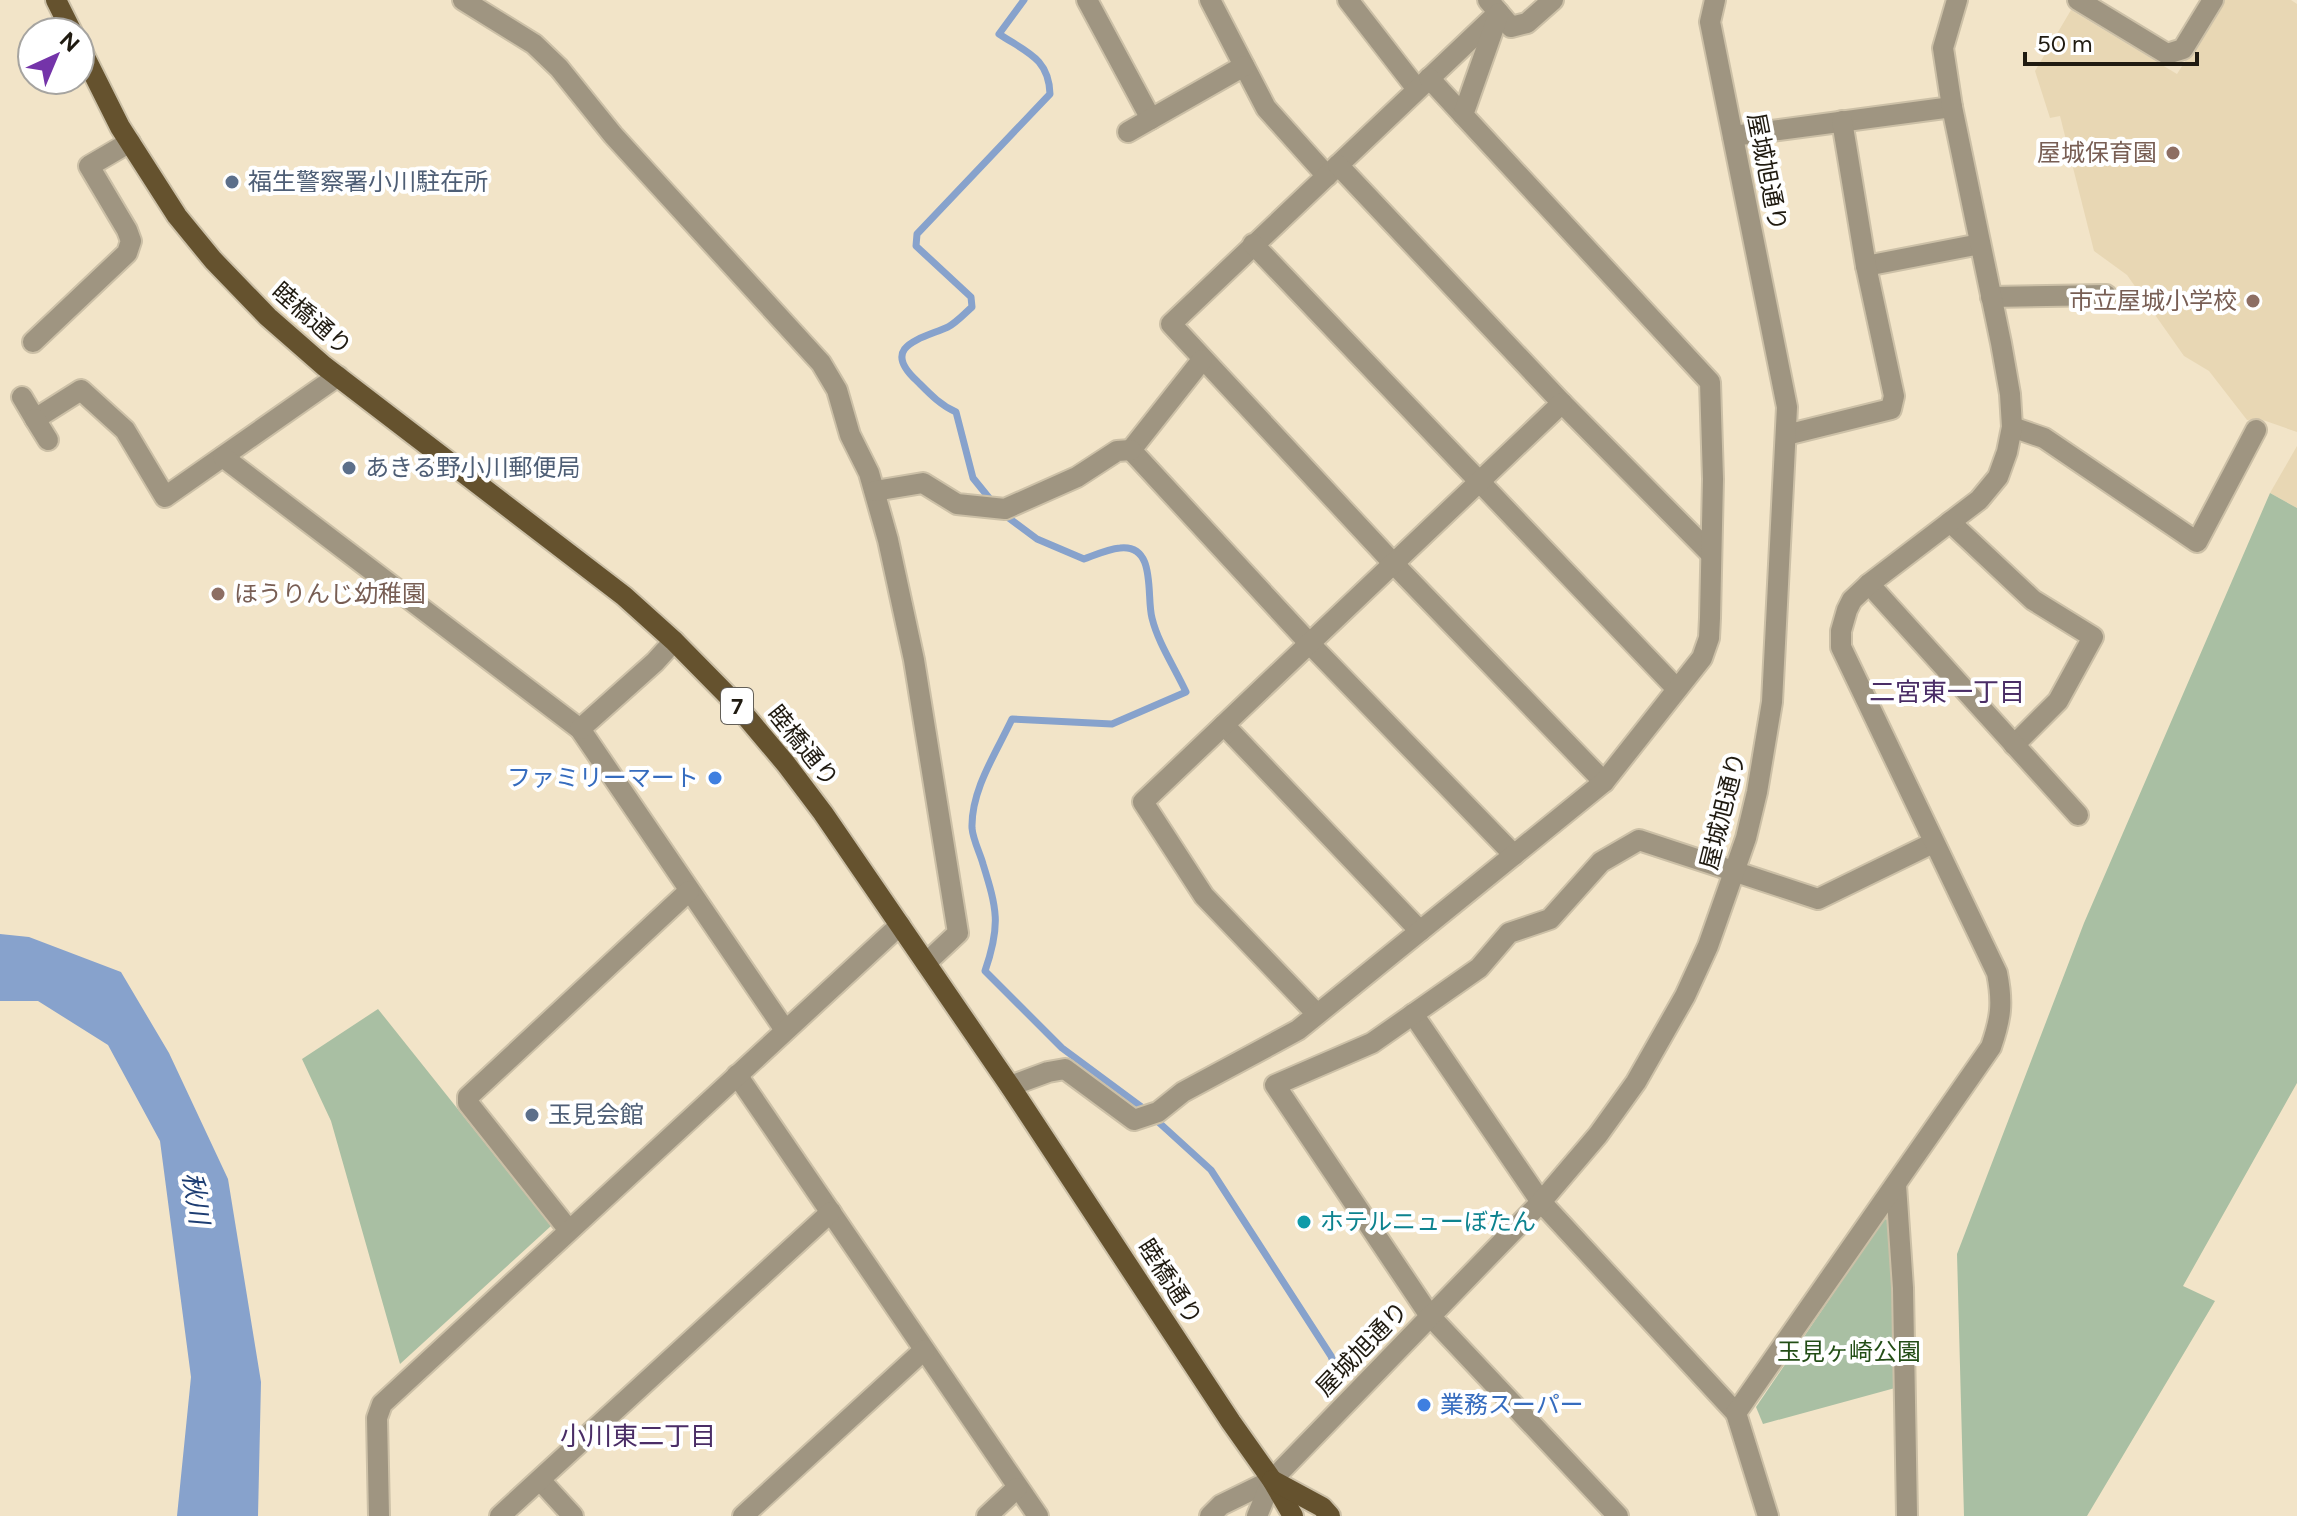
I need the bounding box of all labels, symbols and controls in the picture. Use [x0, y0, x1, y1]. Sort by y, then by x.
north arrow [16, 16, 96, 96]
scale bar [2025, 16, 2197, 66]
text: N [54, 26, 85, 58]
text: 50 m [2037, 29, 2093, 58]
street label: 屋城旭通り [1742, 110, 1793, 234]
place label: 屋城保育園 [2037, 138, 2157, 167]
marker: 屋城保育園 [2164, 144, 2182, 162]
place label: 福生警察署小川駐在所 [248, 167, 488, 196]
marker: 福生警察署小川駐在所 [223, 173, 241, 191]
street label: 睦橋通り [267, 276, 358, 361]
place label: 市立屋城小学校 [2069, 286, 2237, 315]
marker: 市立屋城小学校 [2244, 292, 2262, 310]
place label: あきる野小川郵便局 [365, 453, 581, 482]
marker: あきる野小川郵便局 [340, 459, 358, 477]
place label: ほうりんじ幼稚園 [234, 579, 426, 608]
marker: ほうりんじ幼稚園 [209, 585, 227, 603]
district label: 二宮東一丁目 [1869, 676, 2025, 708]
road number: 7 [721, 688, 753, 724]
street label: 睦橋通り [762, 699, 845, 792]
street label: 屋城旭通り [1694, 749, 1751, 873]
place label: ファミリーマート [507, 763, 699, 792]
marker: ファミリーマート [706, 769, 724, 787]
place label: 玉見会館 [548, 1100, 644, 1129]
marker: 玉見会館 [523, 1106, 541, 1124]
water label: 秋川 [176, 1170, 216, 1229]
place label: ホテルニューぼたん [1320, 1207, 1536, 1236]
marker: ホテルニューぼたん [1295, 1213, 1313, 1231]
street label: 睦橋通り [1132, 1234, 1209, 1330]
street label: 屋城旭通り [1310, 1295, 1414, 1402]
park label: 玉見ヶ崎公園 [1777, 1337, 1921, 1366]
place label: 業務スーパー [1440, 1390, 1584, 1419]
marker: 業務スーパー [1415, 1396, 1433, 1414]
district label: 小川東二丁目 [560, 1420, 716, 1452]

